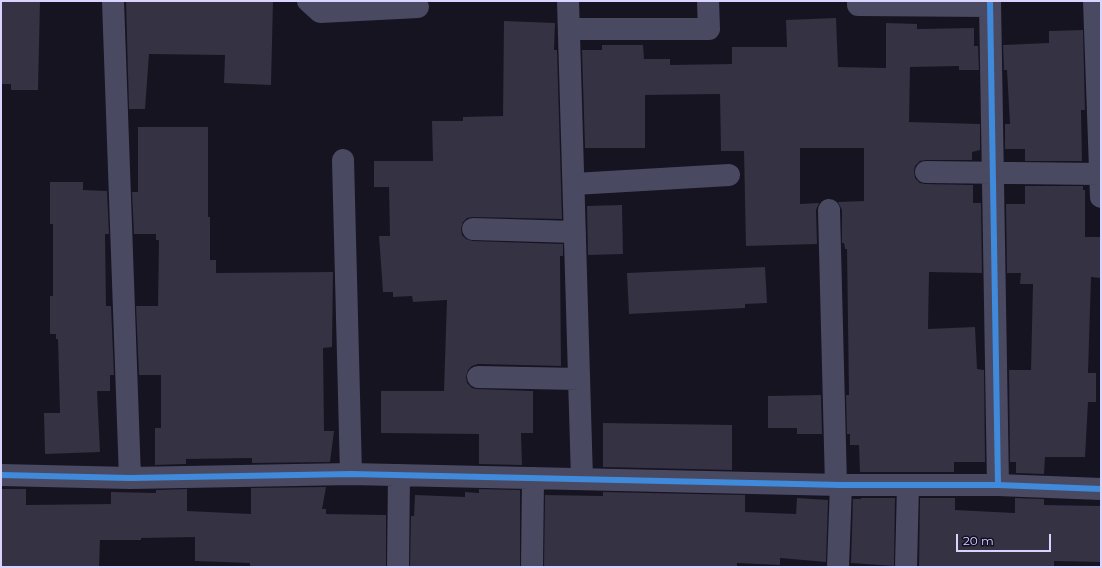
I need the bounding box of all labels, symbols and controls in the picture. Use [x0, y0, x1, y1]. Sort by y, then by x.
scale bar [958, 526, 1053, 552]
text: 20 m [963, 533, 994, 548]

